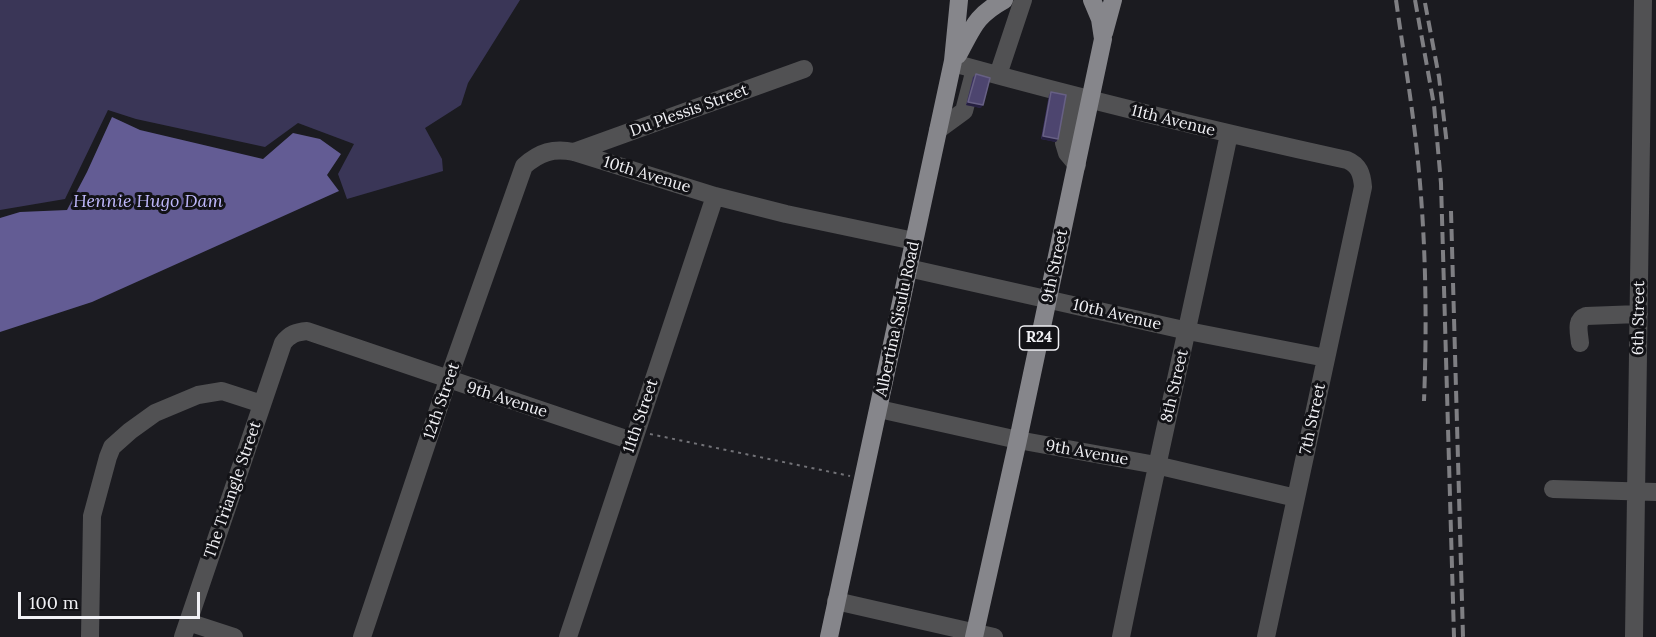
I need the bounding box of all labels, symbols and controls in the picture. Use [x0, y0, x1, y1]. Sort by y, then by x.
street label: Du Plessis Street [627, 81, 751, 141]
street label: 11th Avenue [1129, 101, 1217, 141]
street label: 10th Avenue [601, 153, 693, 197]
water label: Hennie Hugo Dam [73, 191, 223, 213]
street label: 9th Street [1038, 228, 1072, 304]
street label: Albertina Sisulu Road [872, 240, 924, 398]
street label: 6th Street [1629, 281, 1649, 355]
street label: 10th Avenue [1071, 296, 1163, 334]
road number: R24 [1020, 326, 1058, 350]
street label: 8th Street [1157, 348, 1193, 424]
street label: 12th Street [420, 360, 464, 442]
street label: 11th Street [619, 376, 663, 456]
street label: 9th Avenue [464, 378, 550, 422]
street label: 7th Street [1296, 381, 1330, 457]
street label: The Triangle Street [200, 419, 266, 561]
street label: 9th Avenue [1044, 436, 1130, 470]
scale bar [21, 580, 202, 618]
text: 100 m [29, 591, 79, 614]

